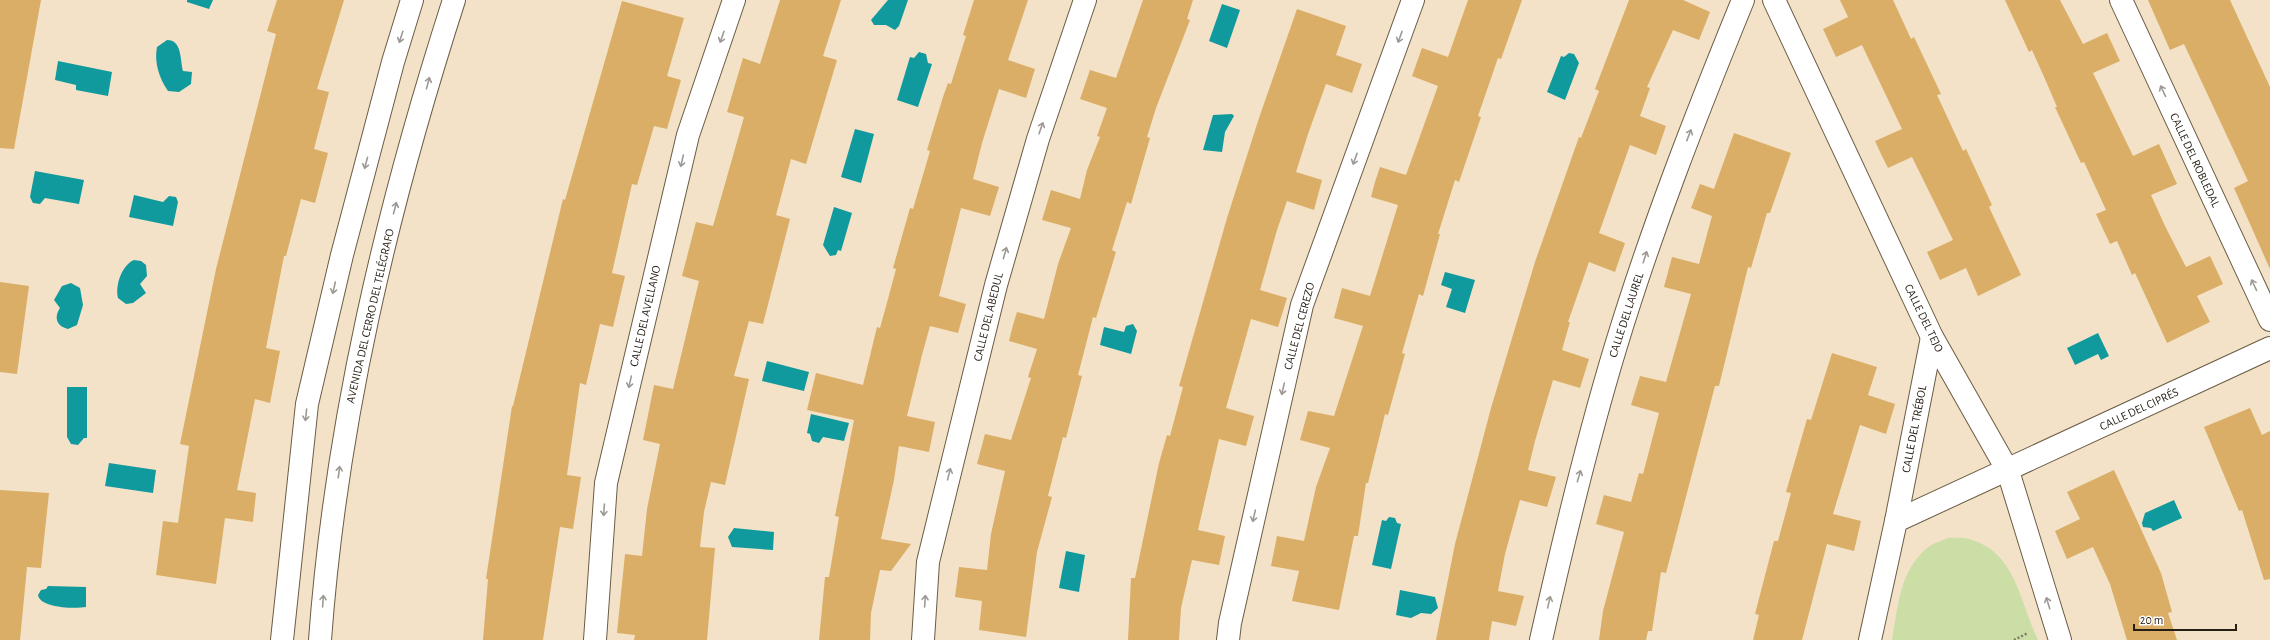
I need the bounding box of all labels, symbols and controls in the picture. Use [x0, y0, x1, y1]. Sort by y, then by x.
one-way arrow [718, 30, 725, 43]
one-way arrow [1395, 30, 1403, 42]
one-way arrow [396, 31, 404, 43]
one-way arrow [425, 76, 432, 89]
one-way arrow [2159, 85, 2166, 97]
street label: CALLE DEL ROBLEDAL [2168, 111, 2222, 209]
one-way arrow [1038, 122, 1046, 134]
one-way arrow [1686, 129, 1694, 141]
one-way arrow [1351, 152, 1359, 164]
one-way arrow [678, 154, 686, 167]
one-way arrow [362, 156, 369, 169]
one-way arrow [391, 202, 399, 215]
street label: AVENIDA DEL CERRO DEL TELÉGRAFO [343, 227, 396, 404]
one-way arrow [1002, 246, 1009, 259]
one-way arrow [1642, 251, 1649, 264]
street label: CALLE DEL AVELLANO [628, 264, 663, 368]
street label: CALLE DEL ABEDUL [971, 271, 1005, 363]
street label: CALLE DEL LAUREL [1607, 271, 1645, 359]
one-way arrow [2250, 279, 2257, 291]
street label: CALLE DEL CEREZO [1282, 281, 1317, 371]
one-way arrow [330, 282, 338, 295]
street label: CALLE DEL TEJO [1902, 282, 1946, 354]
one-way arrow [625, 376, 633, 389]
one-way arrow [1278, 382, 1286, 395]
street label: CALLE DEL TRÉBOL [1899, 384, 1928, 474]
street label: CALLE DEL CIPRÉS [2097, 385, 2180, 432]
one-way arrow [302, 408, 310, 421]
one-way arrow [335, 466, 343, 479]
one-way arrow [946, 468, 954, 481]
one-way arrow [1576, 469, 1584, 482]
one-way arrow [600, 503, 607, 516]
one-way arrow [1250, 509, 1257, 522]
one-way arrow [319, 595, 326, 608]
one-way arrow [922, 595, 929, 608]
one-way arrow [1546, 596, 1554, 609]
one-way arrow [2044, 596, 2051, 609]
scale bar [2134, 606, 2236, 632]
text: 20 m [2140, 614, 2163, 626]

